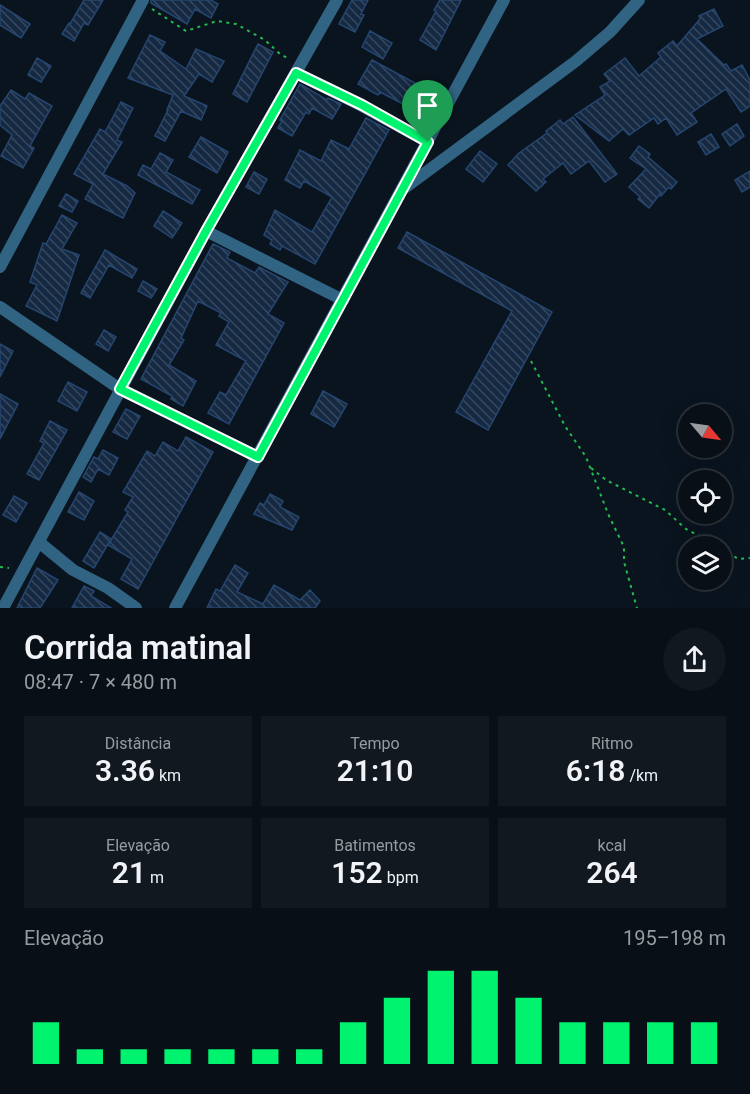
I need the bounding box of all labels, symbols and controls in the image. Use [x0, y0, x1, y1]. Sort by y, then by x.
pin [402, 80, 453, 142]
icon: arrive [411, 89, 444, 122]
north arrow [678, 404, 732, 458]
map controls [678, 404, 732, 590]
button: locate [678, 470, 732, 524]
button: layers [678, 536, 732, 590]
text: Corrida matinal [24, 628, 252, 667]
button: share [663, 628, 726, 691]
text: 08:47 · 7 × 480 m [24, 670, 177, 694]
text: Distância [105, 734, 171, 753]
text: Tempo [350, 734, 400, 753]
text: Ritmo [591, 734, 633, 753]
text: 3.36 [95, 753, 155, 788]
text: 21:10 [337, 753, 413, 788]
text: 6:18 [566, 753, 625, 788]
text: km [155, 766, 181, 785]
text: /km [625, 766, 658, 785]
text: Elevação [106, 836, 170, 855]
text: Batimentos [334, 836, 416, 855]
text: kcal [598, 836, 626, 855]
text: 21 [112, 855, 146, 890]
text: 152 [331, 855, 383, 890]
text: 264 [586, 855, 638, 890]
text: m [146, 868, 164, 887]
text: bpm [383, 868, 419, 887]
text: Elevação [24, 926, 104, 950]
text: 195–198 m [623, 926, 726, 950]

